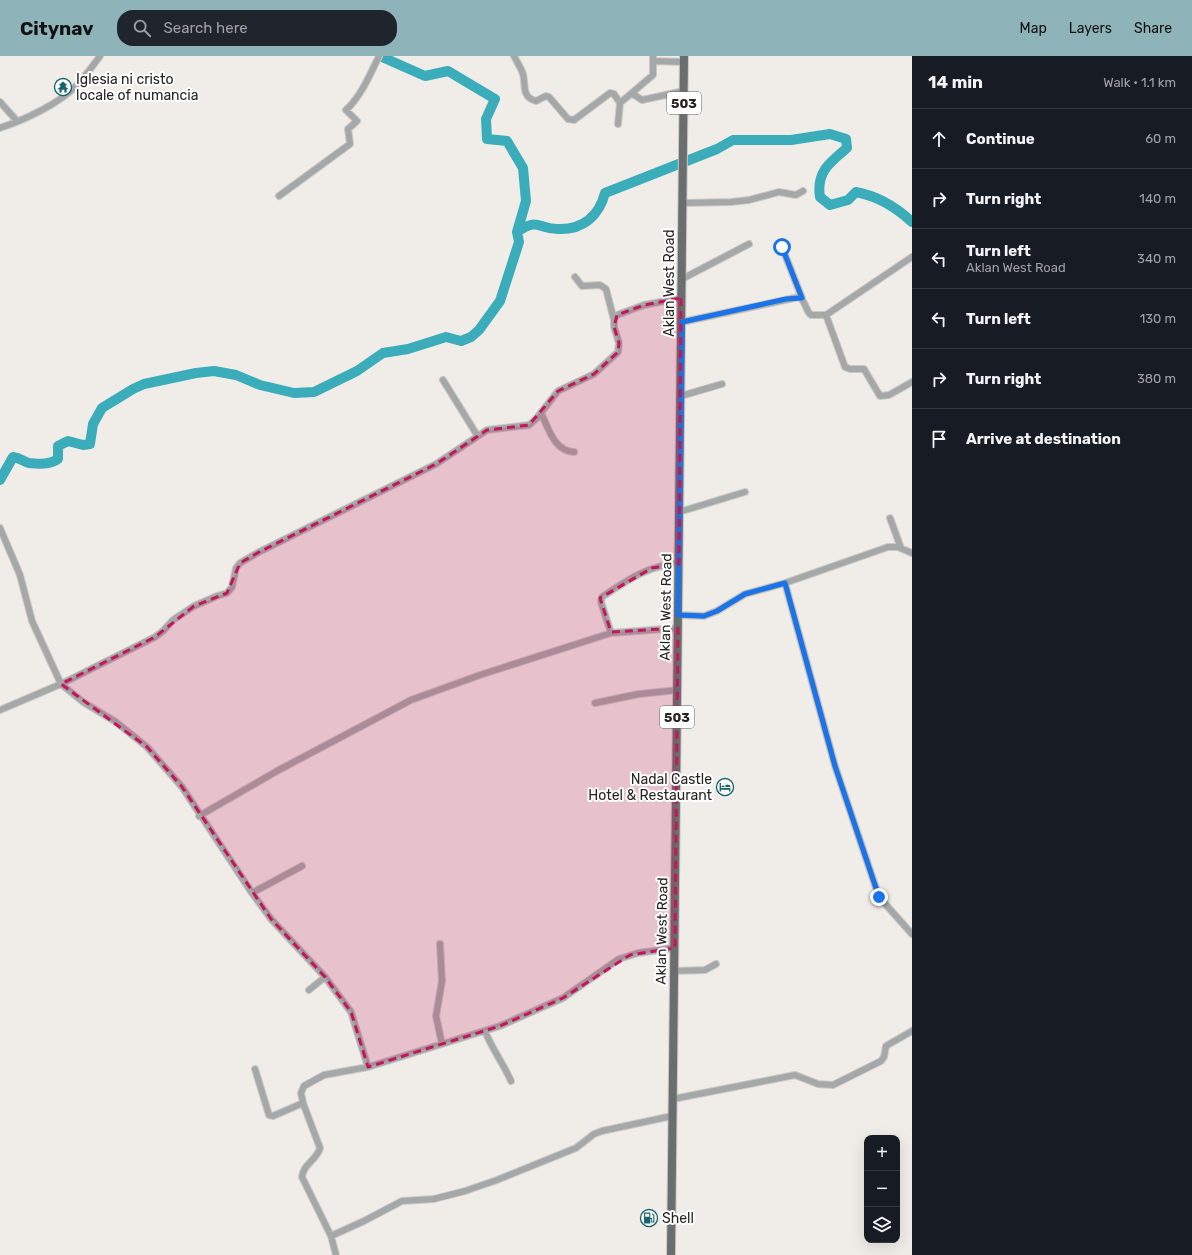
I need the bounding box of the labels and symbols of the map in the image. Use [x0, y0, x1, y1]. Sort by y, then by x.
place label: Iglesia ni cristo locale of numancia [76, 71, 198, 104]
temple icon: Iglesia ni cristo locale of numancia [53, 77, 73, 97]
road number: 503 [667, 92, 701, 114]
street label: Aklan West Road [661, 229, 678, 337]
route start [773, 238, 791, 256]
street label: Aklan West Road [657, 553, 675, 661]
road number: 503 [660, 706, 694, 728]
place label: Nadal Castle Hotel & Restaurant [588, 771, 713, 804]
hotel icon: Nadal Castle Hotel & Restaurant [715, 777, 735, 797]
street label: Aklan West Road [653, 877, 671, 985]
route end [870, 888, 888, 906]
fuel station icon: Shell [639, 1208, 659, 1228]
place label: Shell [662, 1210, 694, 1227]

